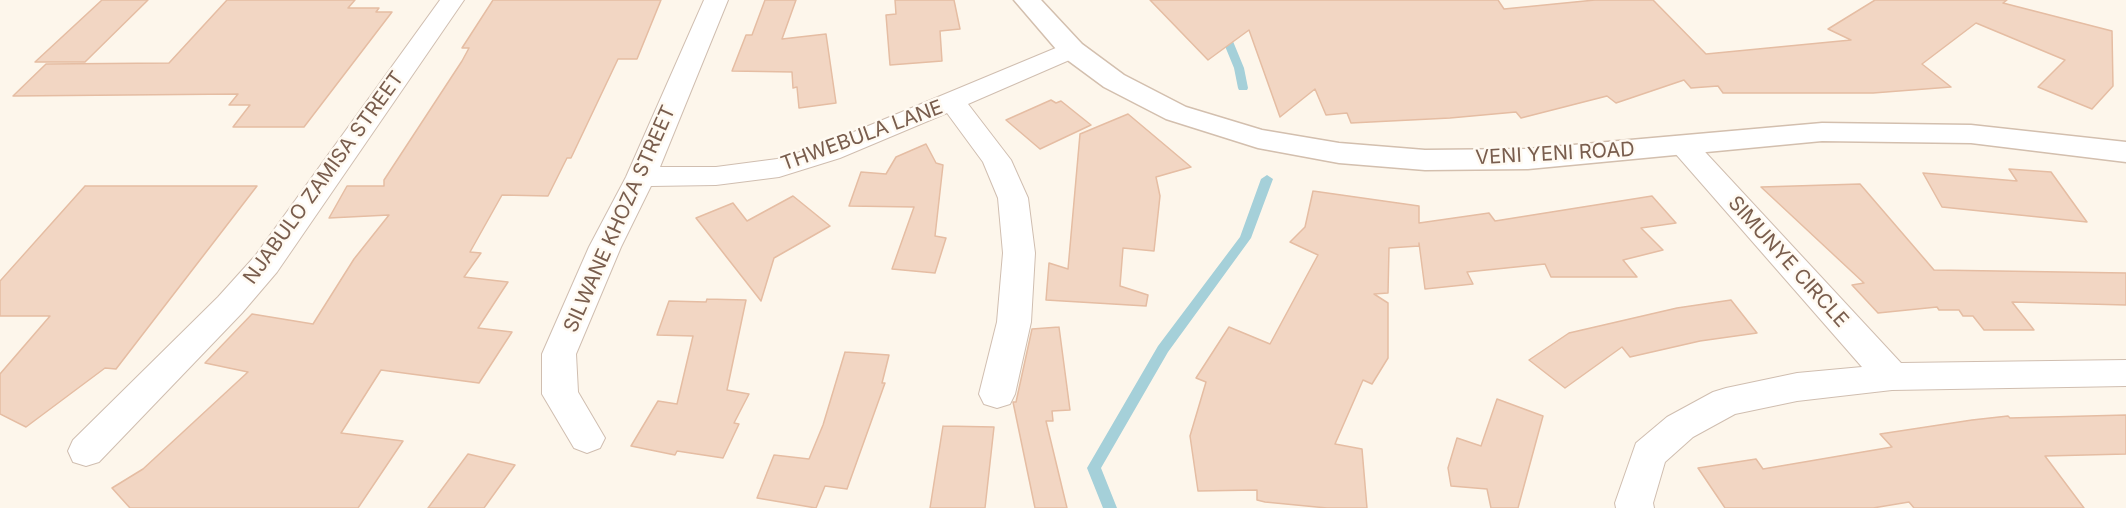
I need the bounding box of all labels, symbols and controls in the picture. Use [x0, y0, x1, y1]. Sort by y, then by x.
street label: NJABULO ZAMISA STREET [239, 67, 409, 289]
street label: THWEBULA LANE [778, 96, 946, 176]
street label: SILWANE KHOZA STREET [559, 102, 681, 336]
street label: VENI YENI ROAD [1475, 138, 1635, 170]
street label: SIMUNYE CIRCLE [1723, 191, 1853, 333]

